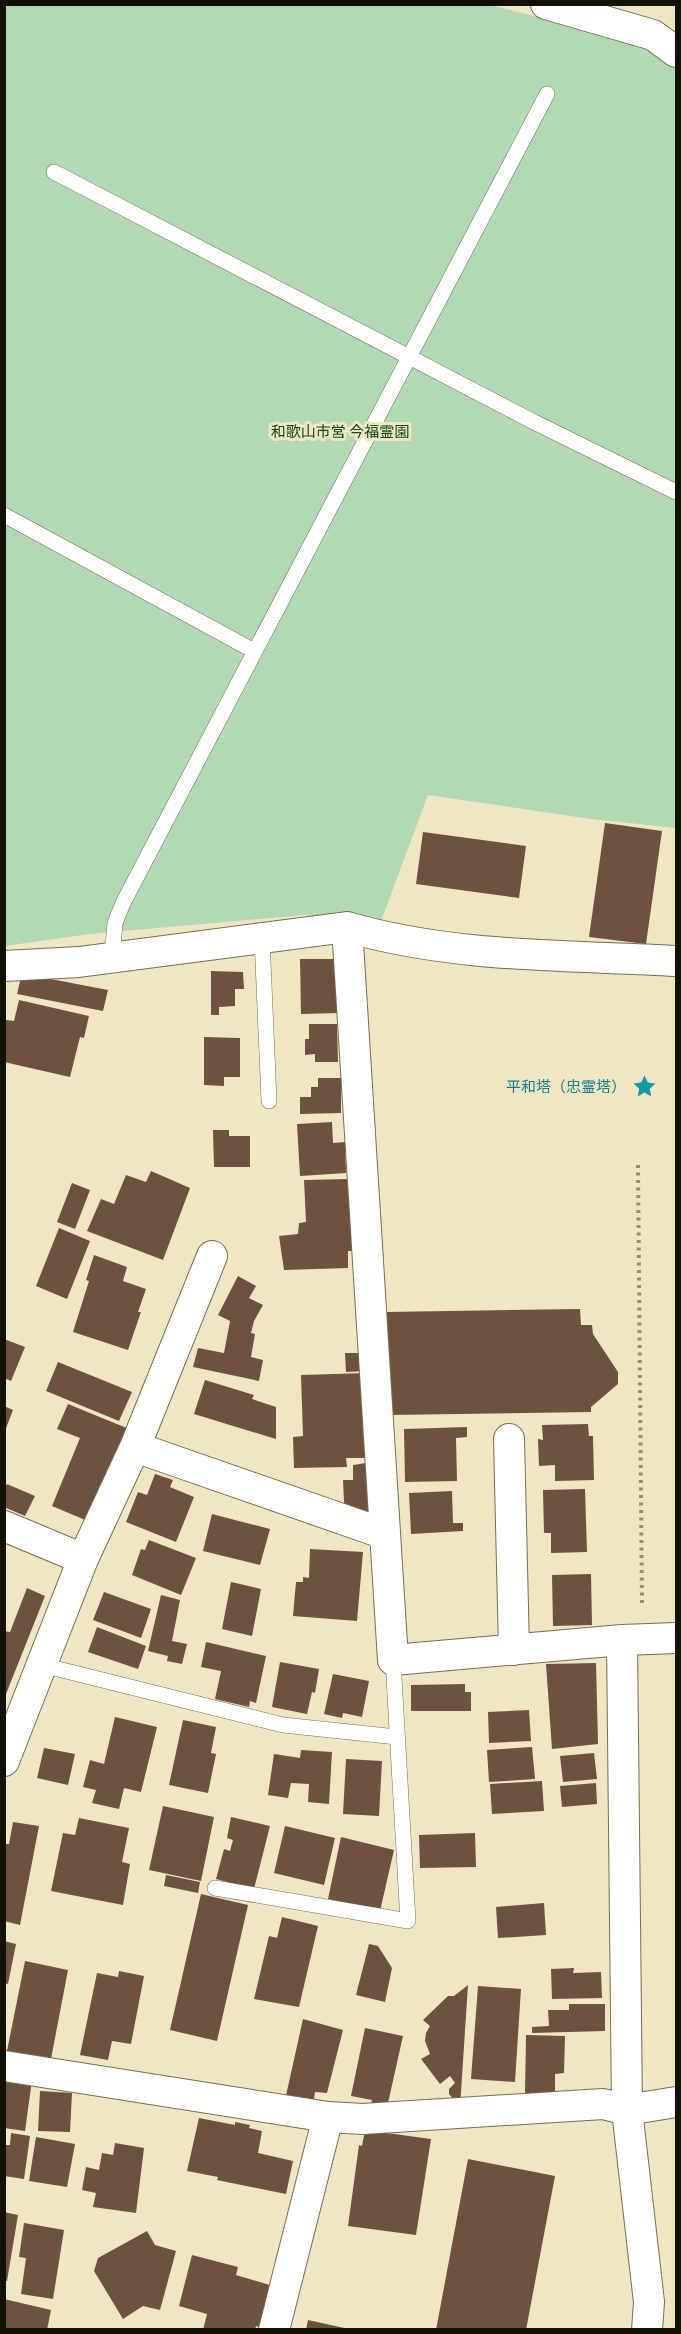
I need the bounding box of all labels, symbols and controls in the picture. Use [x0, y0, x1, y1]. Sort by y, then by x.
park label: 和歌山市営 今福霊園 [271, 424, 409, 443]
place icon: 平和塔（忠霊塔） [631, 1074, 657, 1100]
place label: 平和塔（忠霊塔） [506, 1079, 626, 1098]

